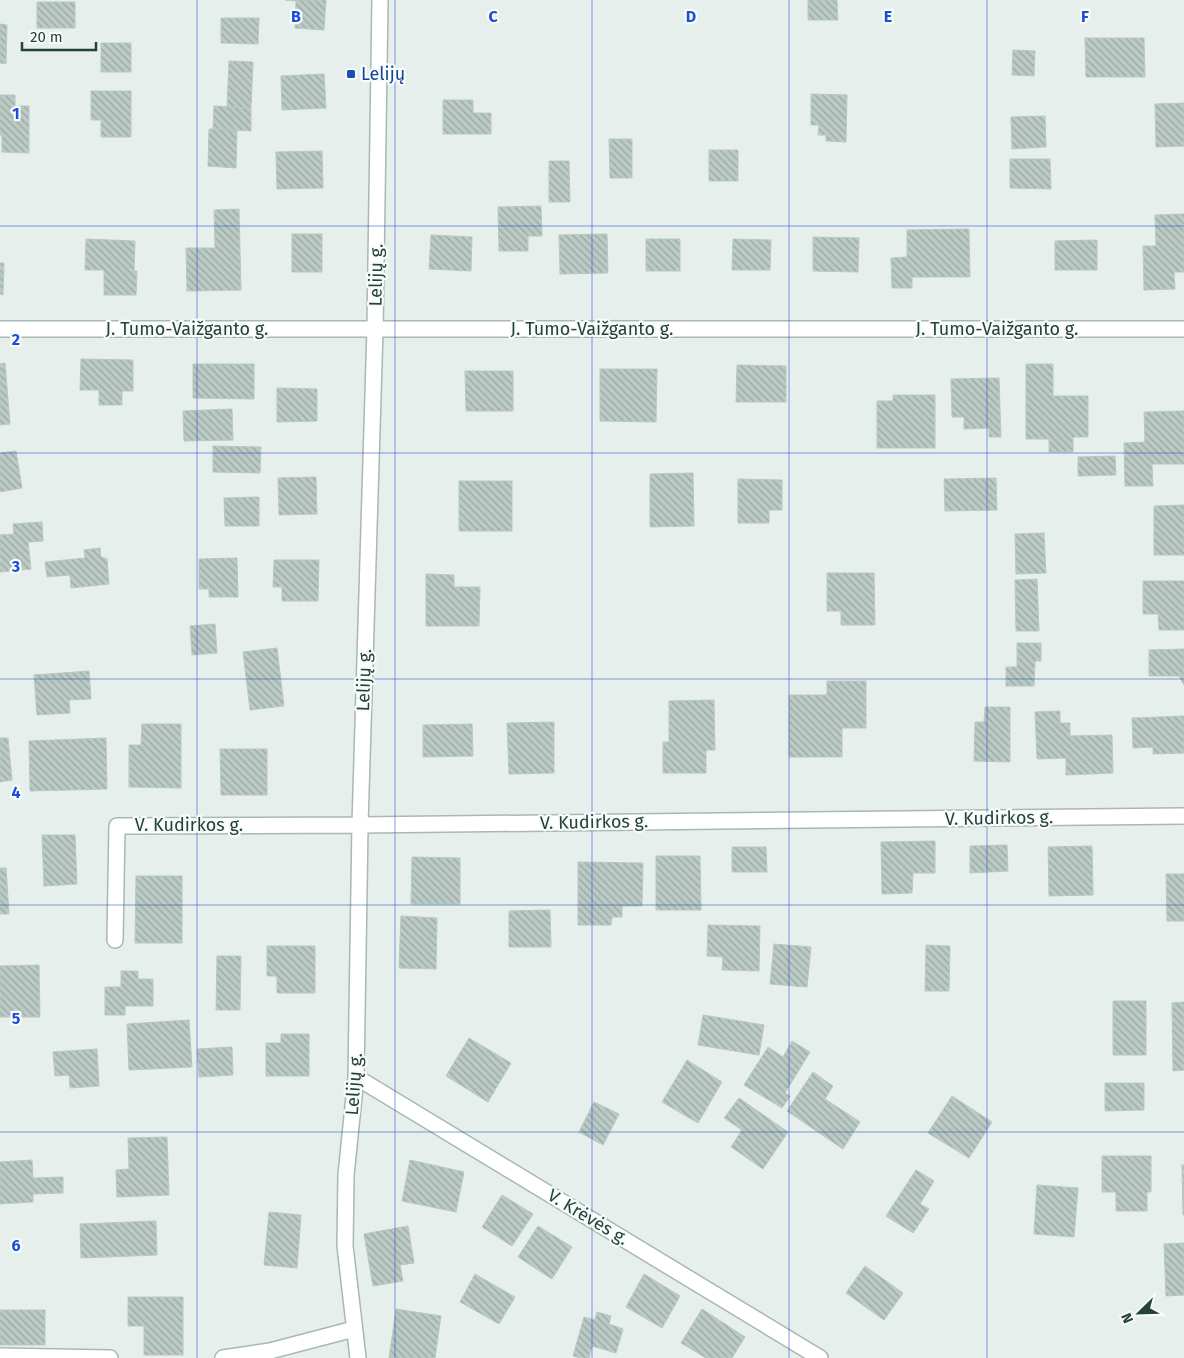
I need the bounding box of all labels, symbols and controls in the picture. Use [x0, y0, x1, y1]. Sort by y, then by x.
text: B [291, 7, 301, 26]
text: C [488, 7, 498, 26]
text: D [686, 7, 696, 26]
text: E [884, 7, 892, 26]
text: F [1081, 7, 1089, 26]
scale bar [22, 20, 96, 52]
text: 20 m [30, 28, 63, 46]
place label: Lelijų [361, 63, 405, 85]
marker: Lelijų [345, 68, 357, 80]
text: 1 [12, 104, 20, 123]
street label: Lelijų g. [364, 243, 388, 307]
street label: J. Tumo-Vaižganto g. [106, 318, 268, 340]
street label: J. Tumo-Vaižganto g. [511, 318, 673, 340]
street label: J. Tumo-Vaižganto g. [916, 318, 1078, 340]
text: 2 [12, 330, 20, 349]
text: 3 [11, 557, 20, 576]
street label: Lelijų g. [352, 648, 376, 712]
text: 4 [11, 783, 21, 802]
street label: V. Kudirkos g. [945, 806, 1053, 830]
street label: V. Kudirkos g. [540, 810, 648, 834]
street label: V. Kudirkos g. [135, 814, 243, 836]
text: 5 [12, 1009, 21, 1028]
street label: Lelijų g. [341, 1052, 367, 1116]
street label: V. Krėvės g. [544, 1184, 632, 1250]
text: 6 [11, 1236, 21, 1255]
north arrow [1114, 1288, 1164, 1338]
text: N [1118, 1310, 1137, 1325]

